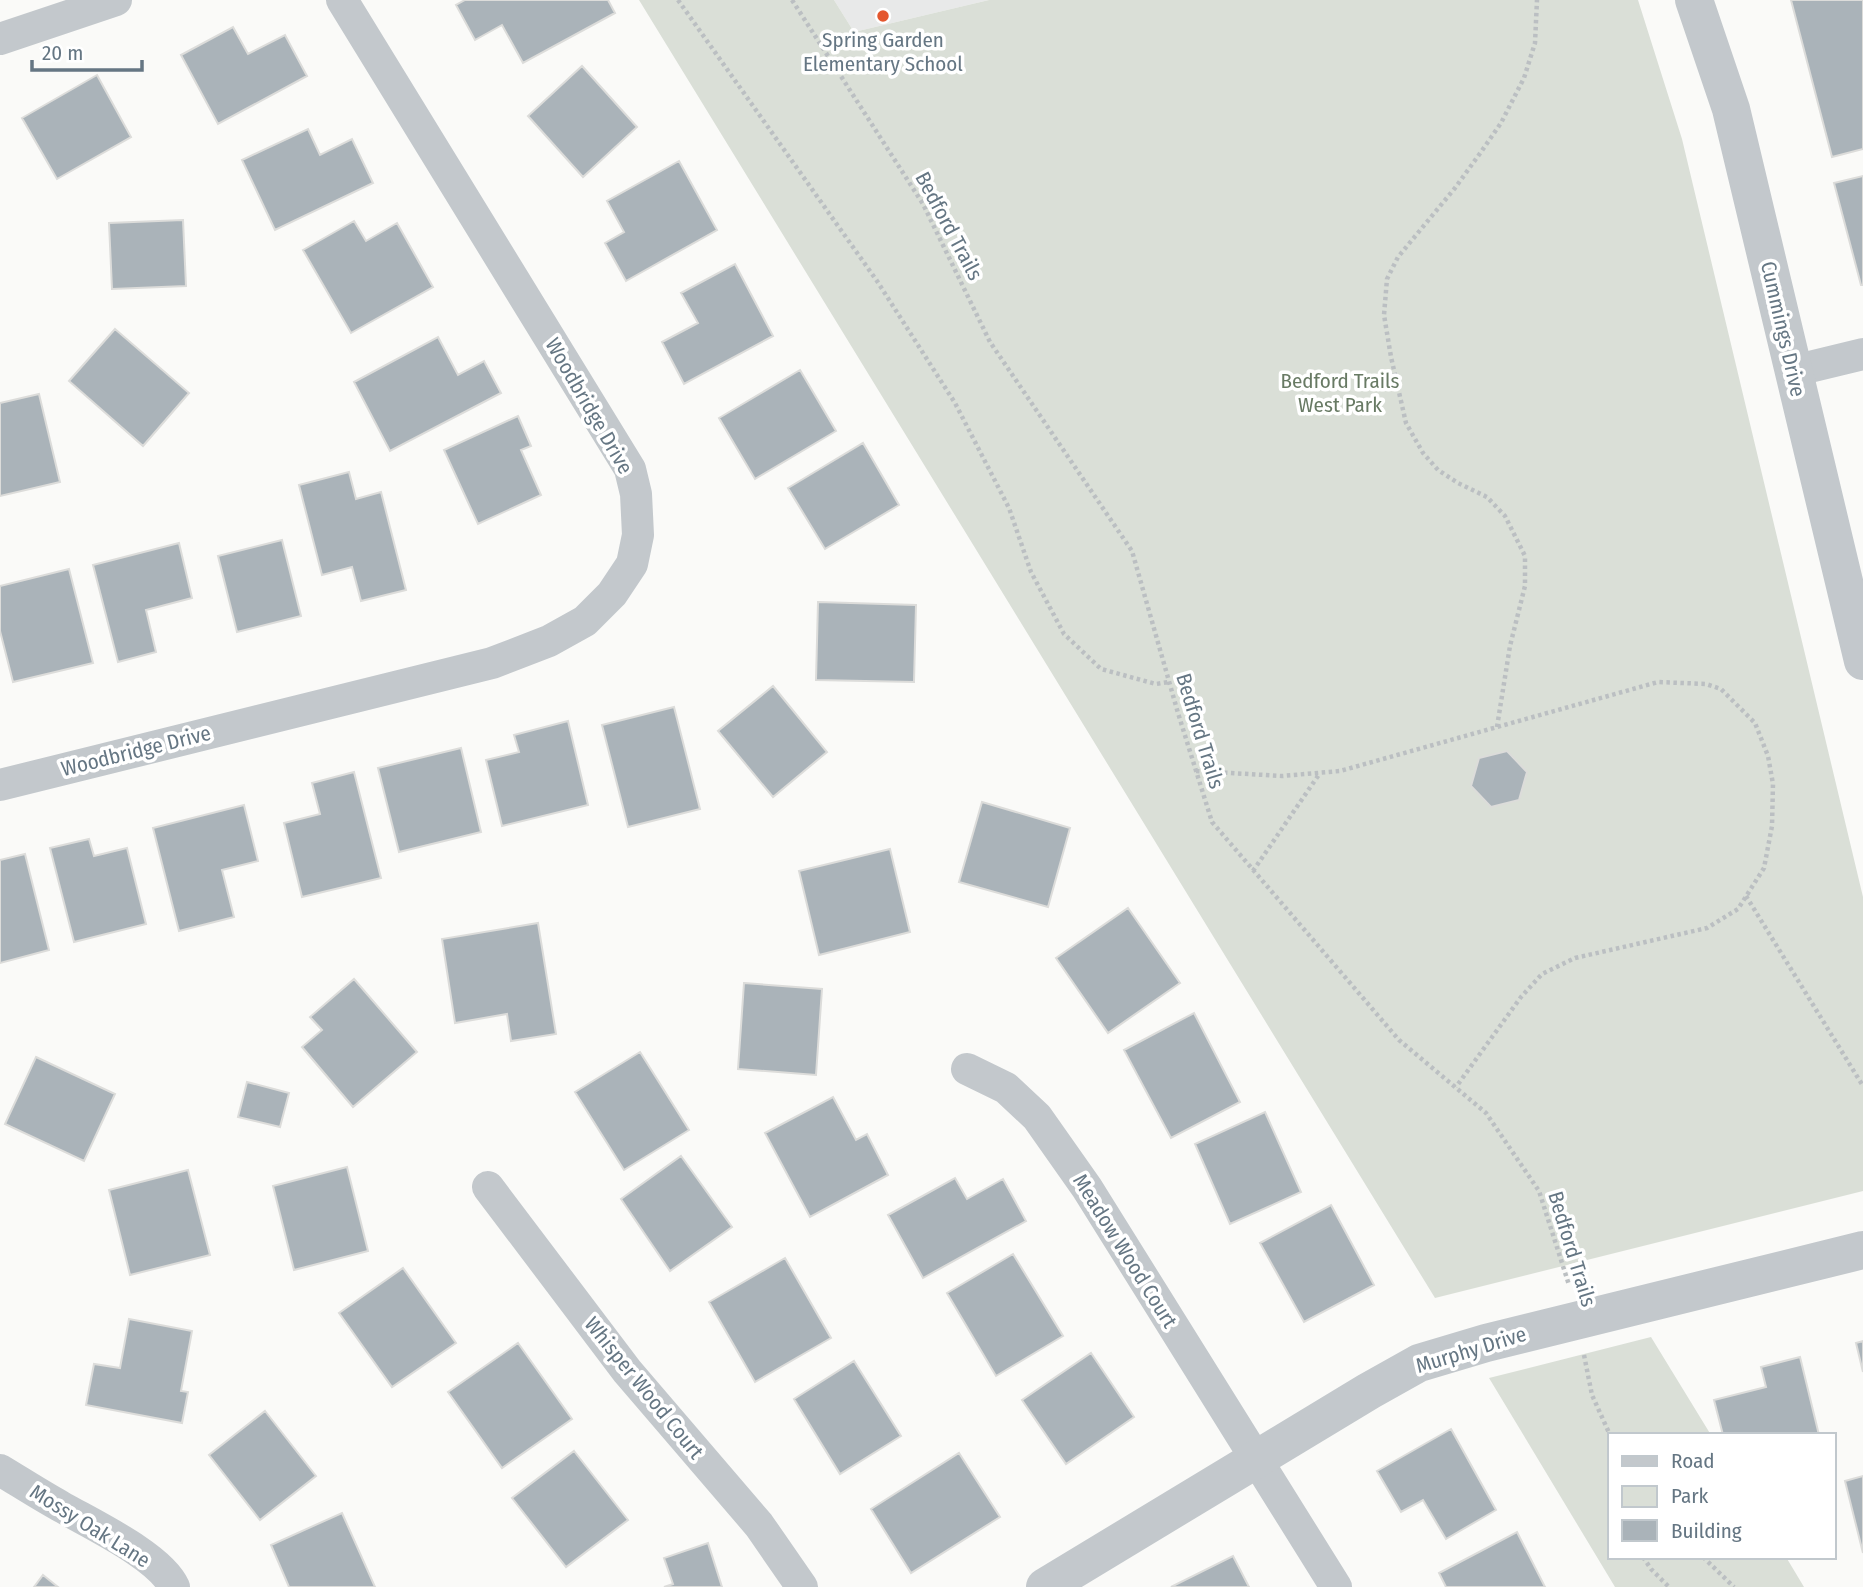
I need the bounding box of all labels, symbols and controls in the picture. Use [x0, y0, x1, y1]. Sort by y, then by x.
marker: Spring Garden Elementary School [875, 8, 891, 24]
place label: Spring Garden Elementary School [803, 27, 963, 77]
scale bar [32, 28, 142, 72]
text: 20 m [42, 40, 83, 66]
street label: Bedford Trails [910, 167, 988, 285]
street label: Cummings Drive [1755, 259, 1811, 399]
street label: Woodbridge Drive [539, 333, 639, 479]
park label: Bedford Trails West Park [1280, 368, 1400, 418]
street label: Bedford Trails [1170, 670, 1230, 792]
street label: Woodbridge Drive [59, 720, 213, 782]
street label: Meadow Wood Court [1067, 1169, 1183, 1333]
street label: Bedford Trails [1542, 1188, 1602, 1310]
street label: Whisper Wood Court [579, 1312, 709, 1464]
street label: Murphy Drive [1413, 1321, 1529, 1379]
legend [1608, 1433, 1835, 1559]
text: Road [1671, 1448, 1715, 1474]
street label: Mossy Oak Lane [25, 1479, 155, 1573]
text: Park [1671, 1483, 1709, 1509]
text: Building [1671, 1518, 1742, 1544]

